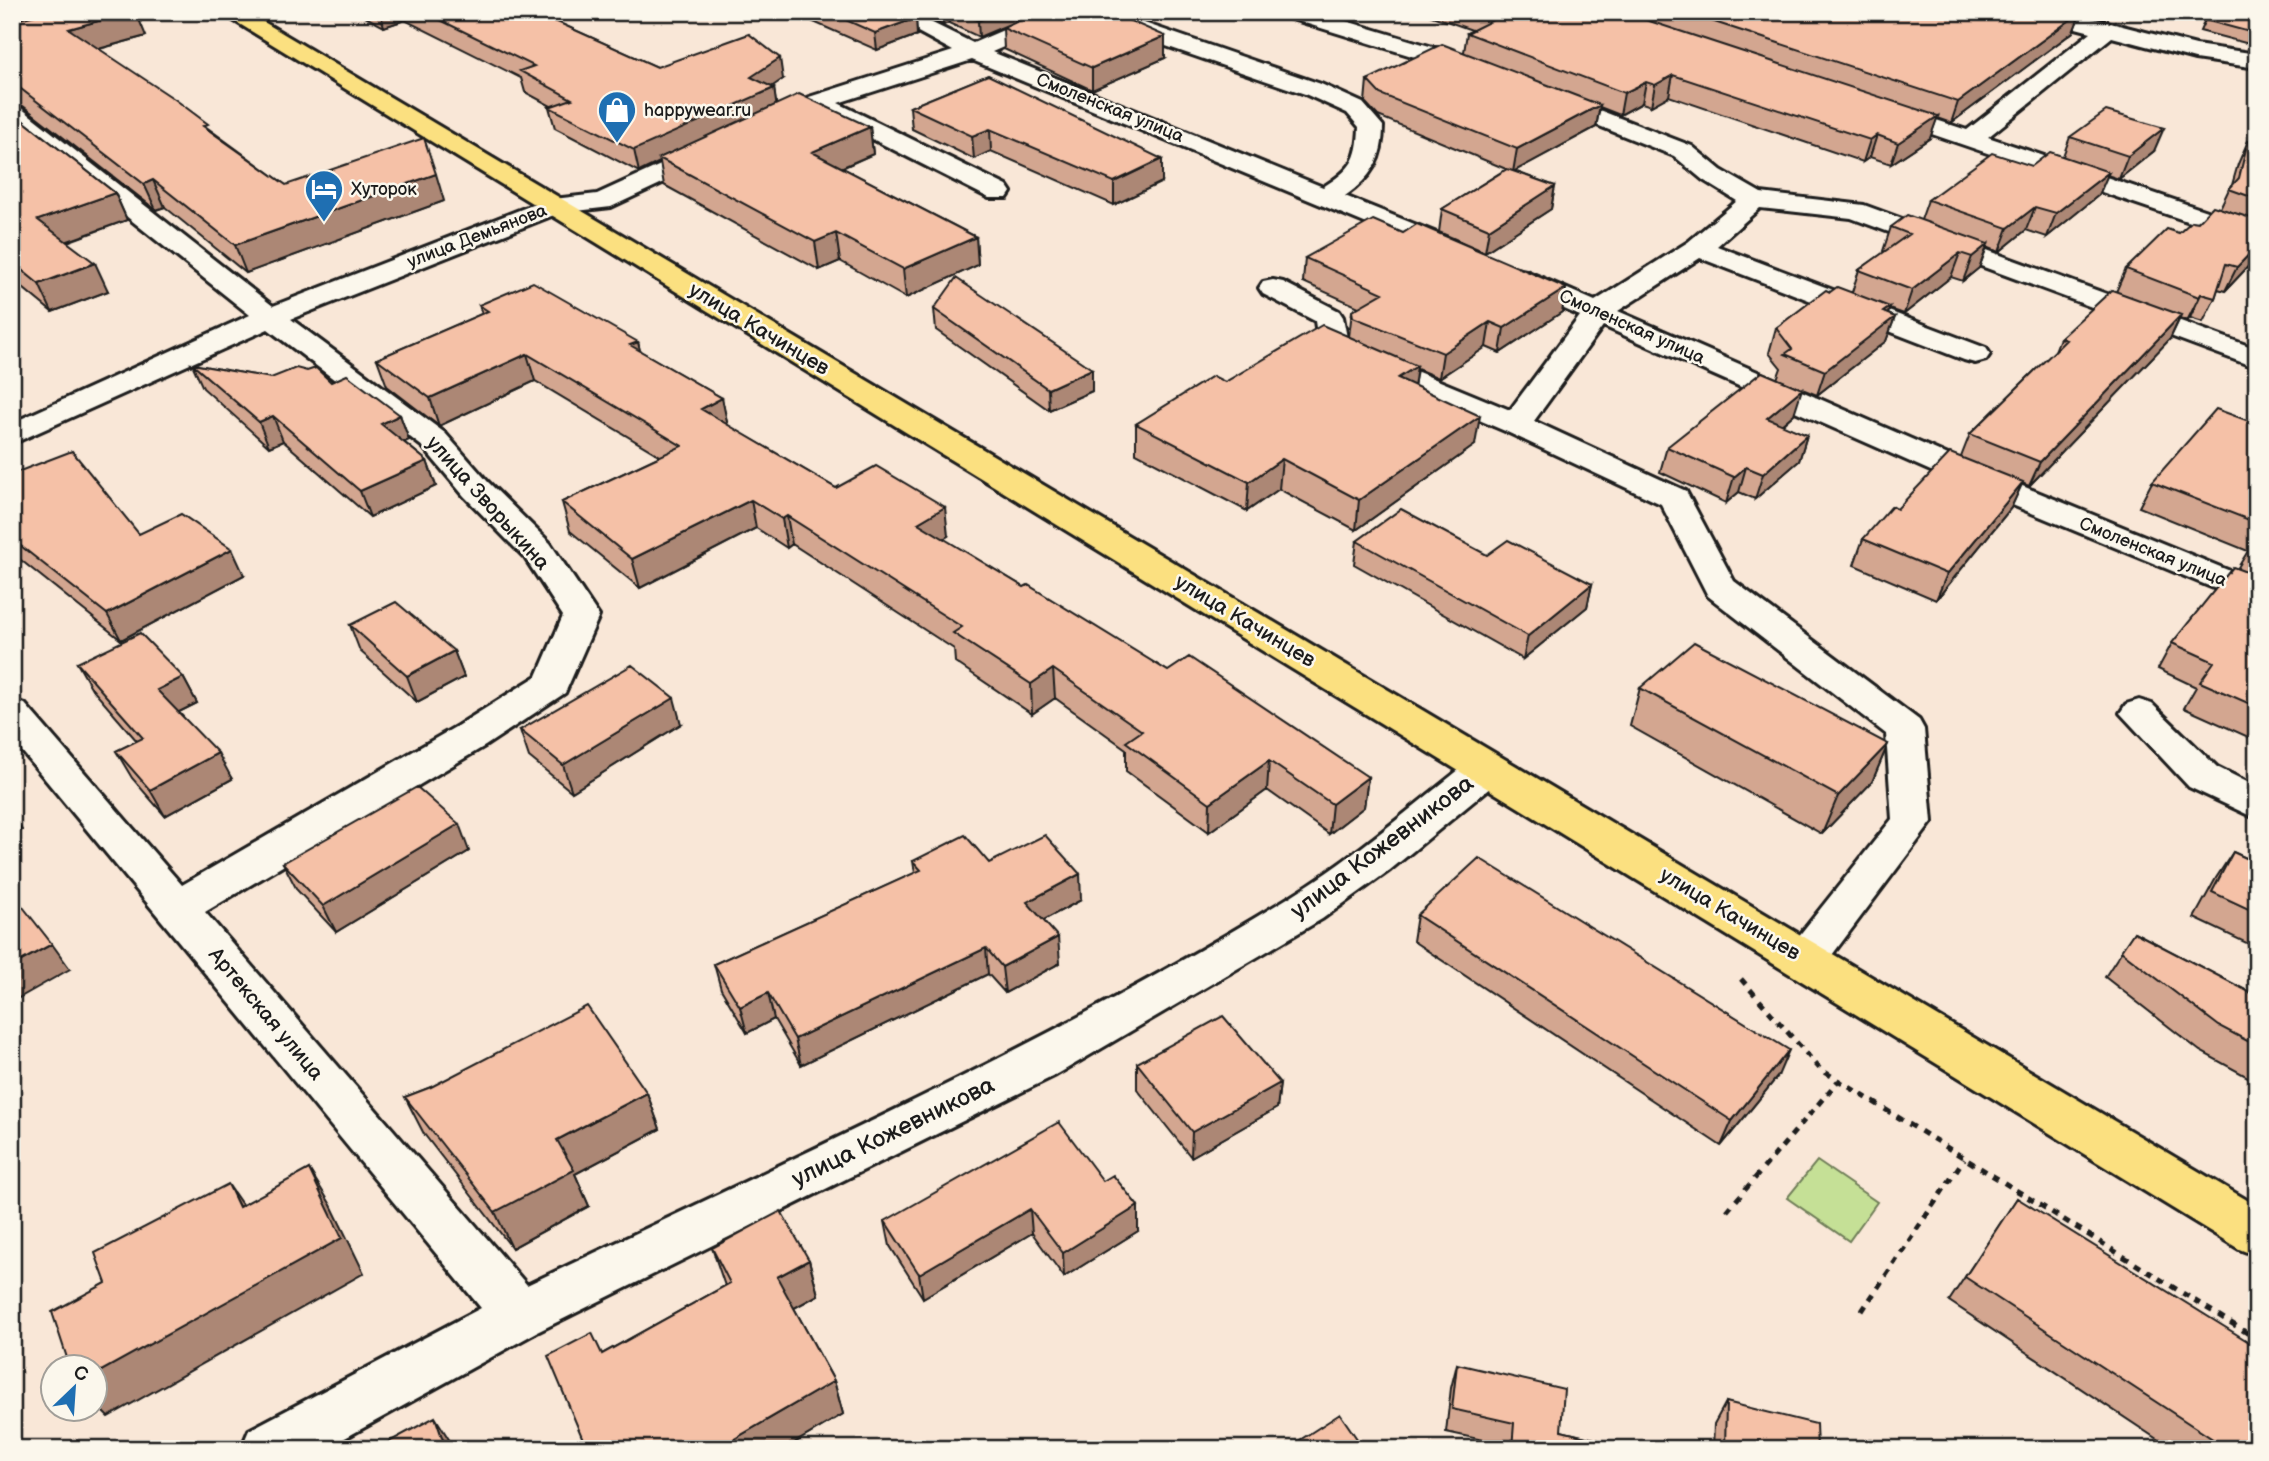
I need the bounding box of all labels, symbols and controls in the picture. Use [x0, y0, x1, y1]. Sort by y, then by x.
street label: Смоленская улица [1033, 69, 1187, 147]
shop icon: happywear.ru [596, 89, 638, 144]
place label: happywear.ru [644, 100, 751, 121]
hotel icon: Хуторок [303, 168, 345, 223]
place label: Хуторок [351, 179, 417, 200]
street label: улица Демьянова [404, 200, 550, 272]
street label: улица Качинцев [684, 277, 834, 381]
street label: Смоленская улица [1556, 285, 1708, 369]
street label: улица Зворыкина [421, 431, 555, 576]
street label: Смоленская улица [2076, 513, 2230, 591]
street label: улица Качинцев [1170, 569, 1320, 673]
street label: улица Кожевникова [1285, 769, 1479, 925]
street label: улица Качинцев [1655, 862, 1805, 966]
street label: Артекская улица [203, 942, 329, 1086]
street label: улица Кожевникова [787, 1070, 999, 1194]
north arrow [38, 1352, 108, 1422]
text: С [70, 1361, 91, 1387]

